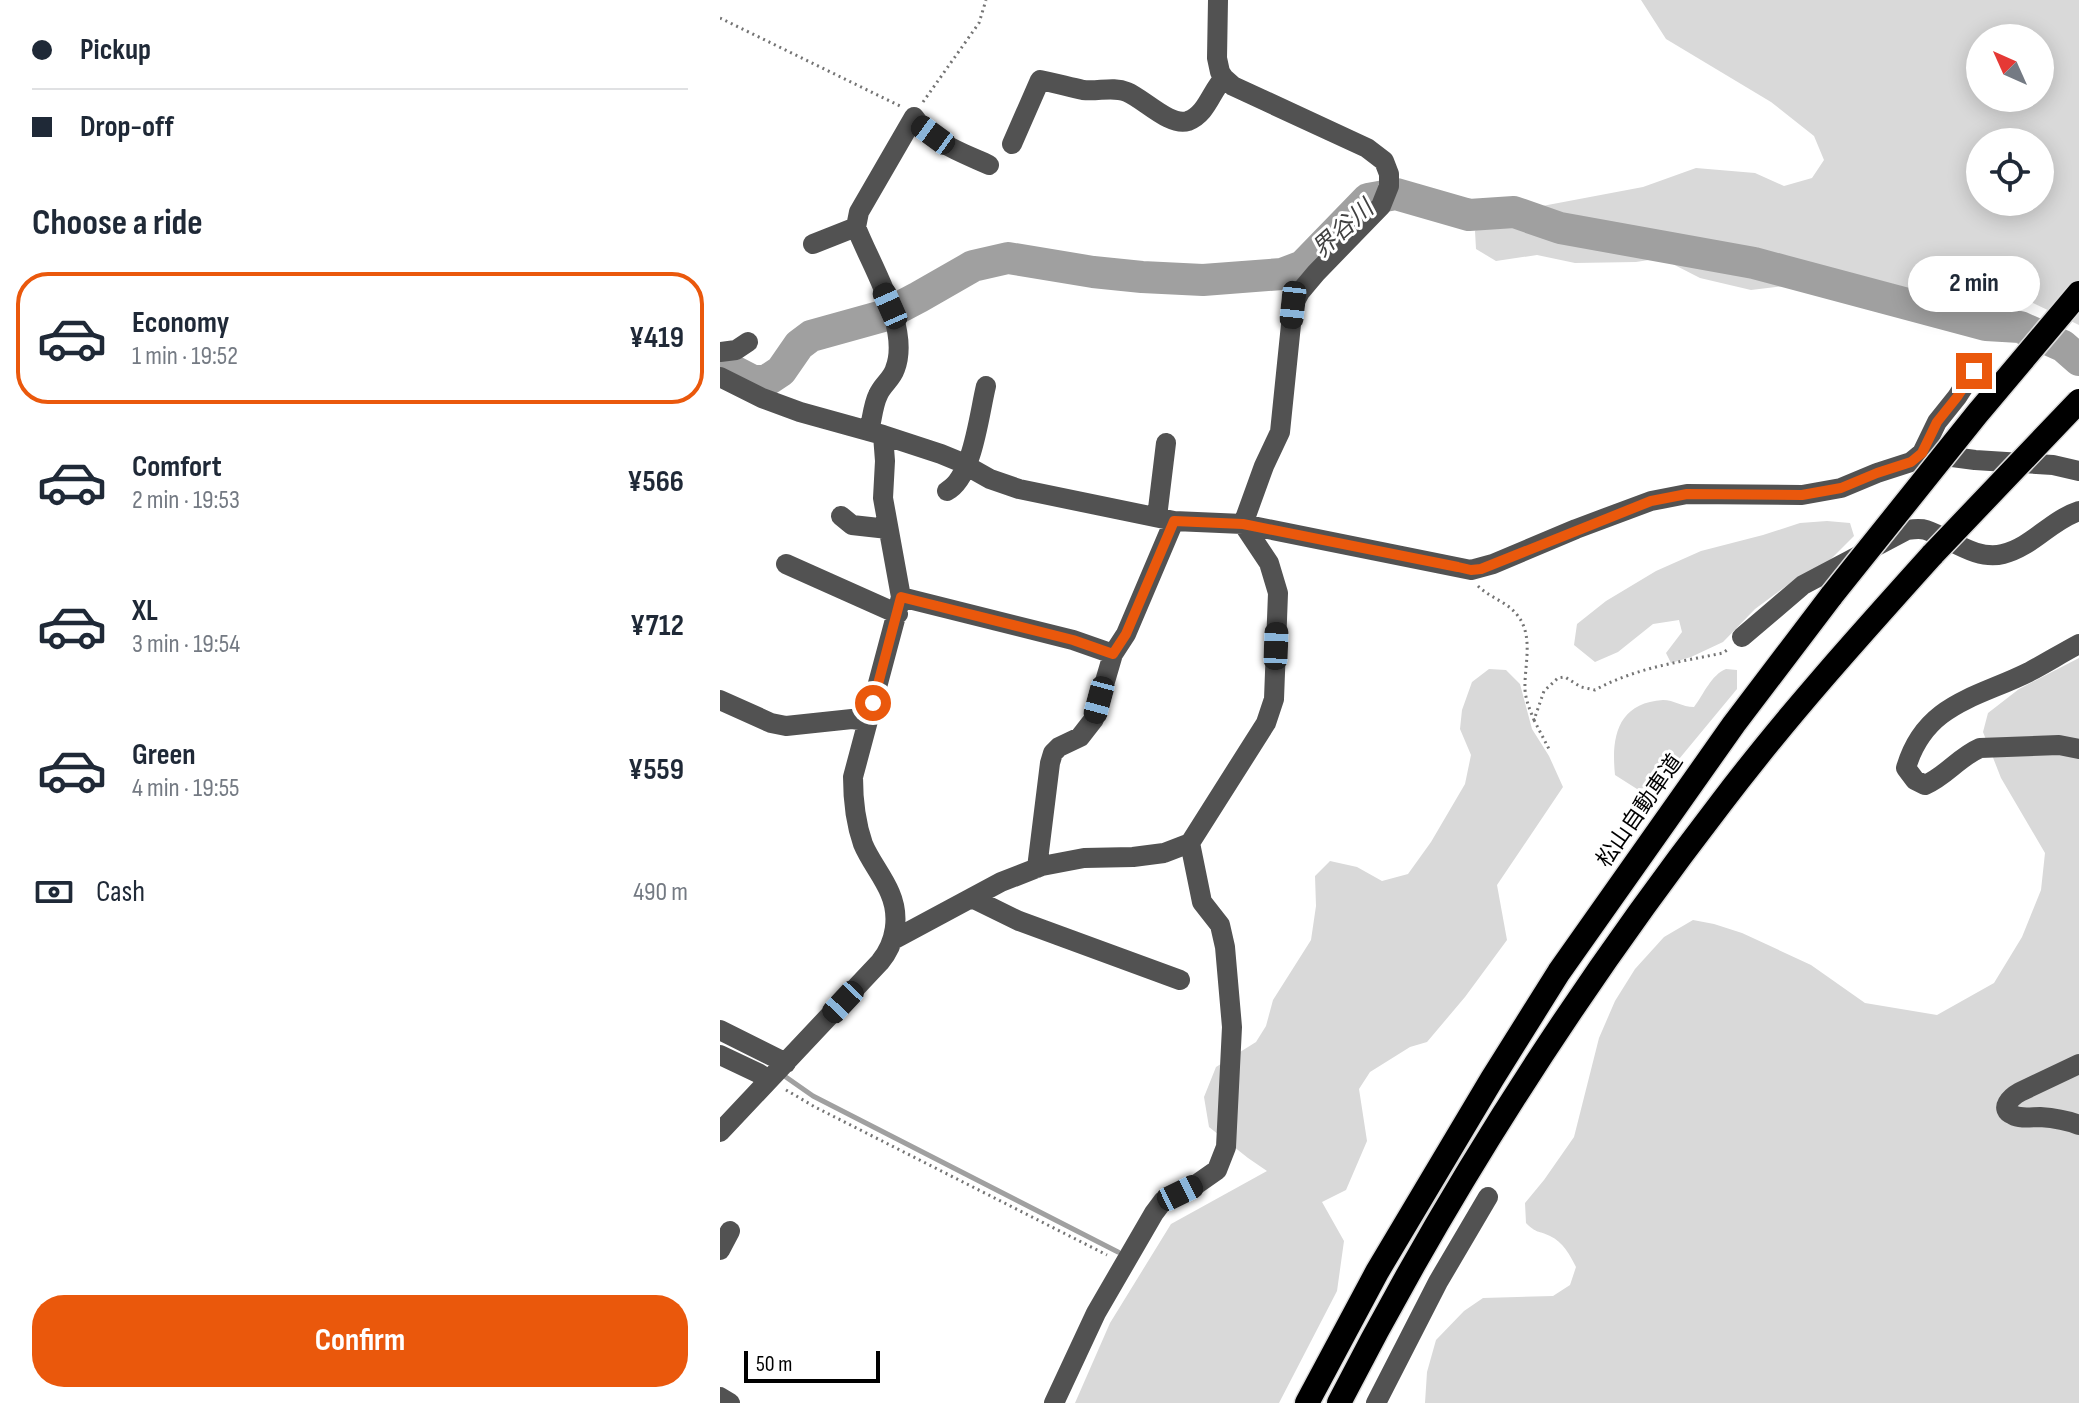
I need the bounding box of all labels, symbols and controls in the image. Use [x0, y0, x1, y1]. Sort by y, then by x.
north arrow [1966, 24, 2054, 112]
map controls [1966, 24, 2054, 216]
text: Pickup [80, 32, 151, 68]
text: Drop-off [80, 109, 174, 145]
car [907, 111, 959, 159]
button: locate [1966, 128, 2054, 216]
water label: 界谷川 [1307, 192, 1382, 264]
text: Choose a ride [32, 202, 203, 245]
callout: 2 min [1908, 255, 2040, 311]
text: 2 min [1949, 268, 1999, 299]
car [869, 279, 911, 333]
car [1279, 280, 1307, 330]
icon: car [36, 302, 108, 374]
text: Economy [132, 305, 229, 341]
text: ¥419 [629, 320, 684, 356]
text: 1 min · 19:52 [132, 341, 238, 372]
route end [1956, 353, 1992, 389]
icon: car [36, 446, 108, 518]
text: Comfort [132, 449, 222, 485]
text: ¥566 [627, 464, 684, 500]
text: 2 min · 19:53 [132, 485, 240, 516]
icon: car [36, 590, 108, 662]
text: XL [132, 593, 158, 629]
text: ¥712 [630, 608, 684, 644]
car [1263, 622, 1289, 670]
text: 3 min · 19:54 [132, 629, 240, 660]
car [1081, 674, 1117, 726]
route start [855, 685, 891, 721]
icon: car [36, 734, 108, 806]
text: Green [132, 737, 196, 773]
street label: 松山自動車道 [1591, 749, 1689, 873]
text: ¥559 [628, 752, 684, 788]
text: 4 min · 19:55 [132, 773, 239, 804]
icon: cash [32, 870, 76, 914]
text: Cash [96, 874, 145, 910]
text: 490 m [633, 877, 688, 908]
car [818, 976, 868, 1028]
car [1153, 1172, 1207, 1214]
button: Confirm [32, 1295, 688, 1387]
scale bar [744, 1347, 880, 1383]
text: 50 m [756, 1351, 792, 1378]

